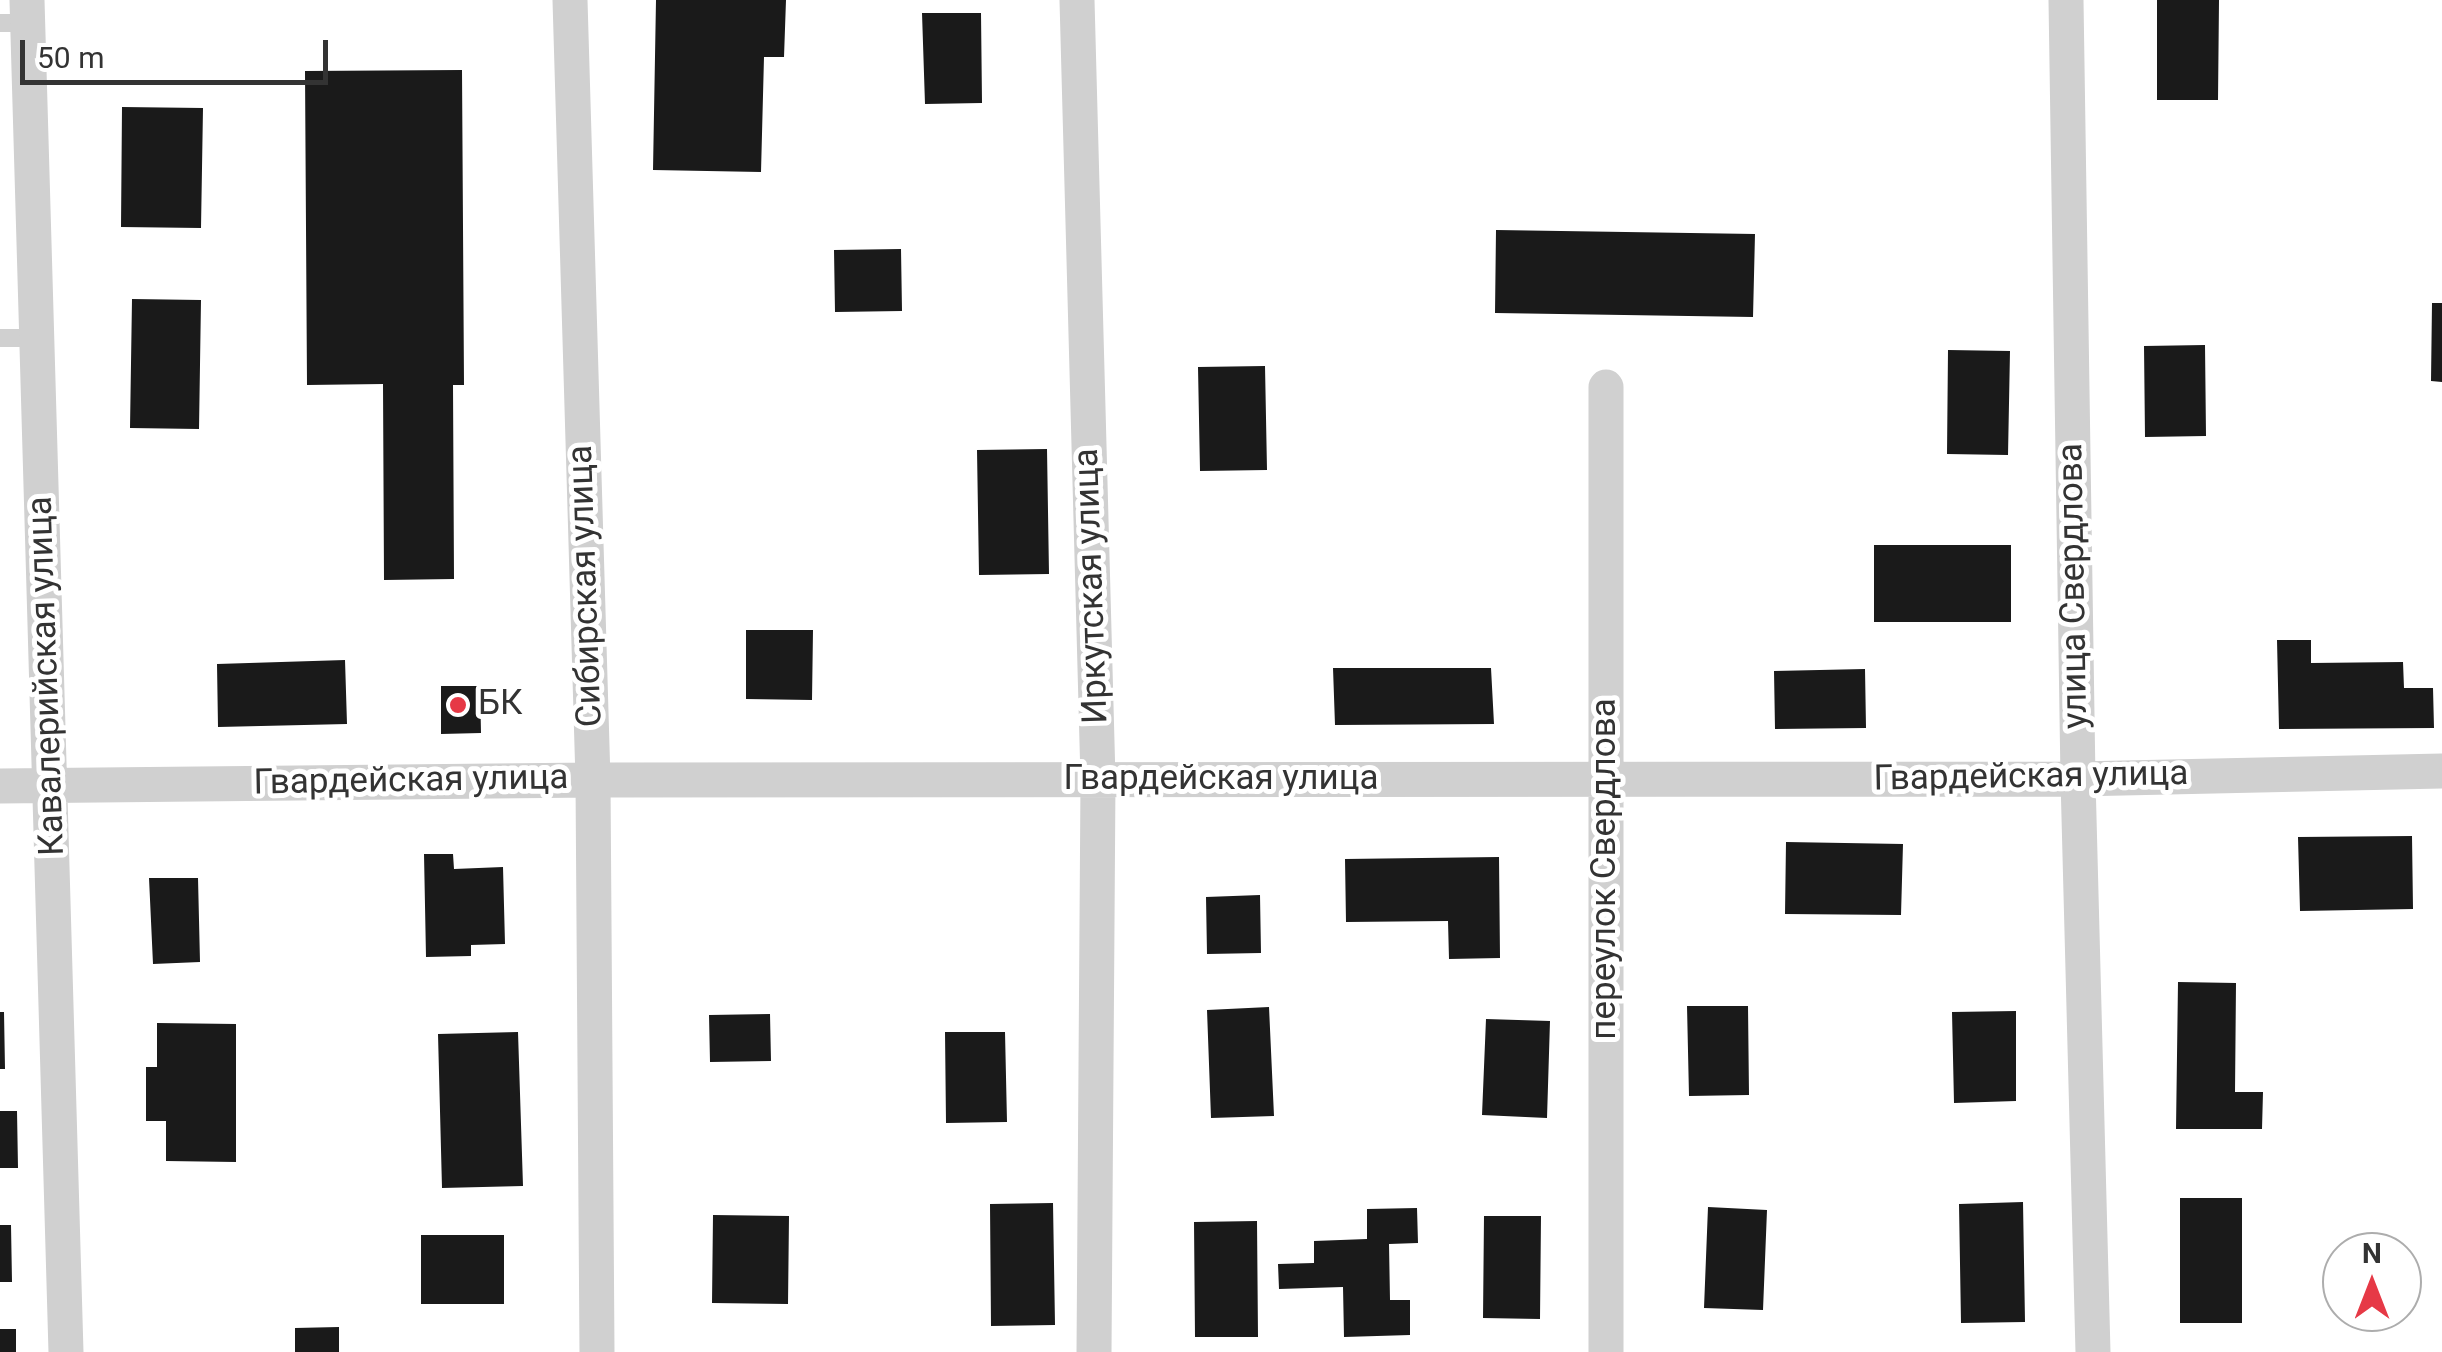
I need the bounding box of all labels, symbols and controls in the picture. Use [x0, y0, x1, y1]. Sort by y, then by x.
scale bar [25, 20, 332, 82]
text: 50 m [37, 40, 104, 75]
street label: улица Свердлова [2052, 443, 2098, 729]
street label: Сибирская улица [561, 444, 613, 728]
street label: Иркутская улица [1067, 447, 1119, 725]
street label: Кавалерийская улица [21, 496, 75, 856]
place label: БК [478, 684, 523, 726]
marker: БК [447, 694, 469, 716]
street label: переулок Свердлова [1585, 698, 1627, 1040]
street label: Гвардейская улица [1873, 754, 2189, 802]
street label: Гвардейская улица [253, 758, 569, 806]
street label: Гвардейская улица [1064, 759, 1378, 801]
north arrow [2322, 1232, 2422, 1332]
text: N [2362, 1237, 2382, 1270]

